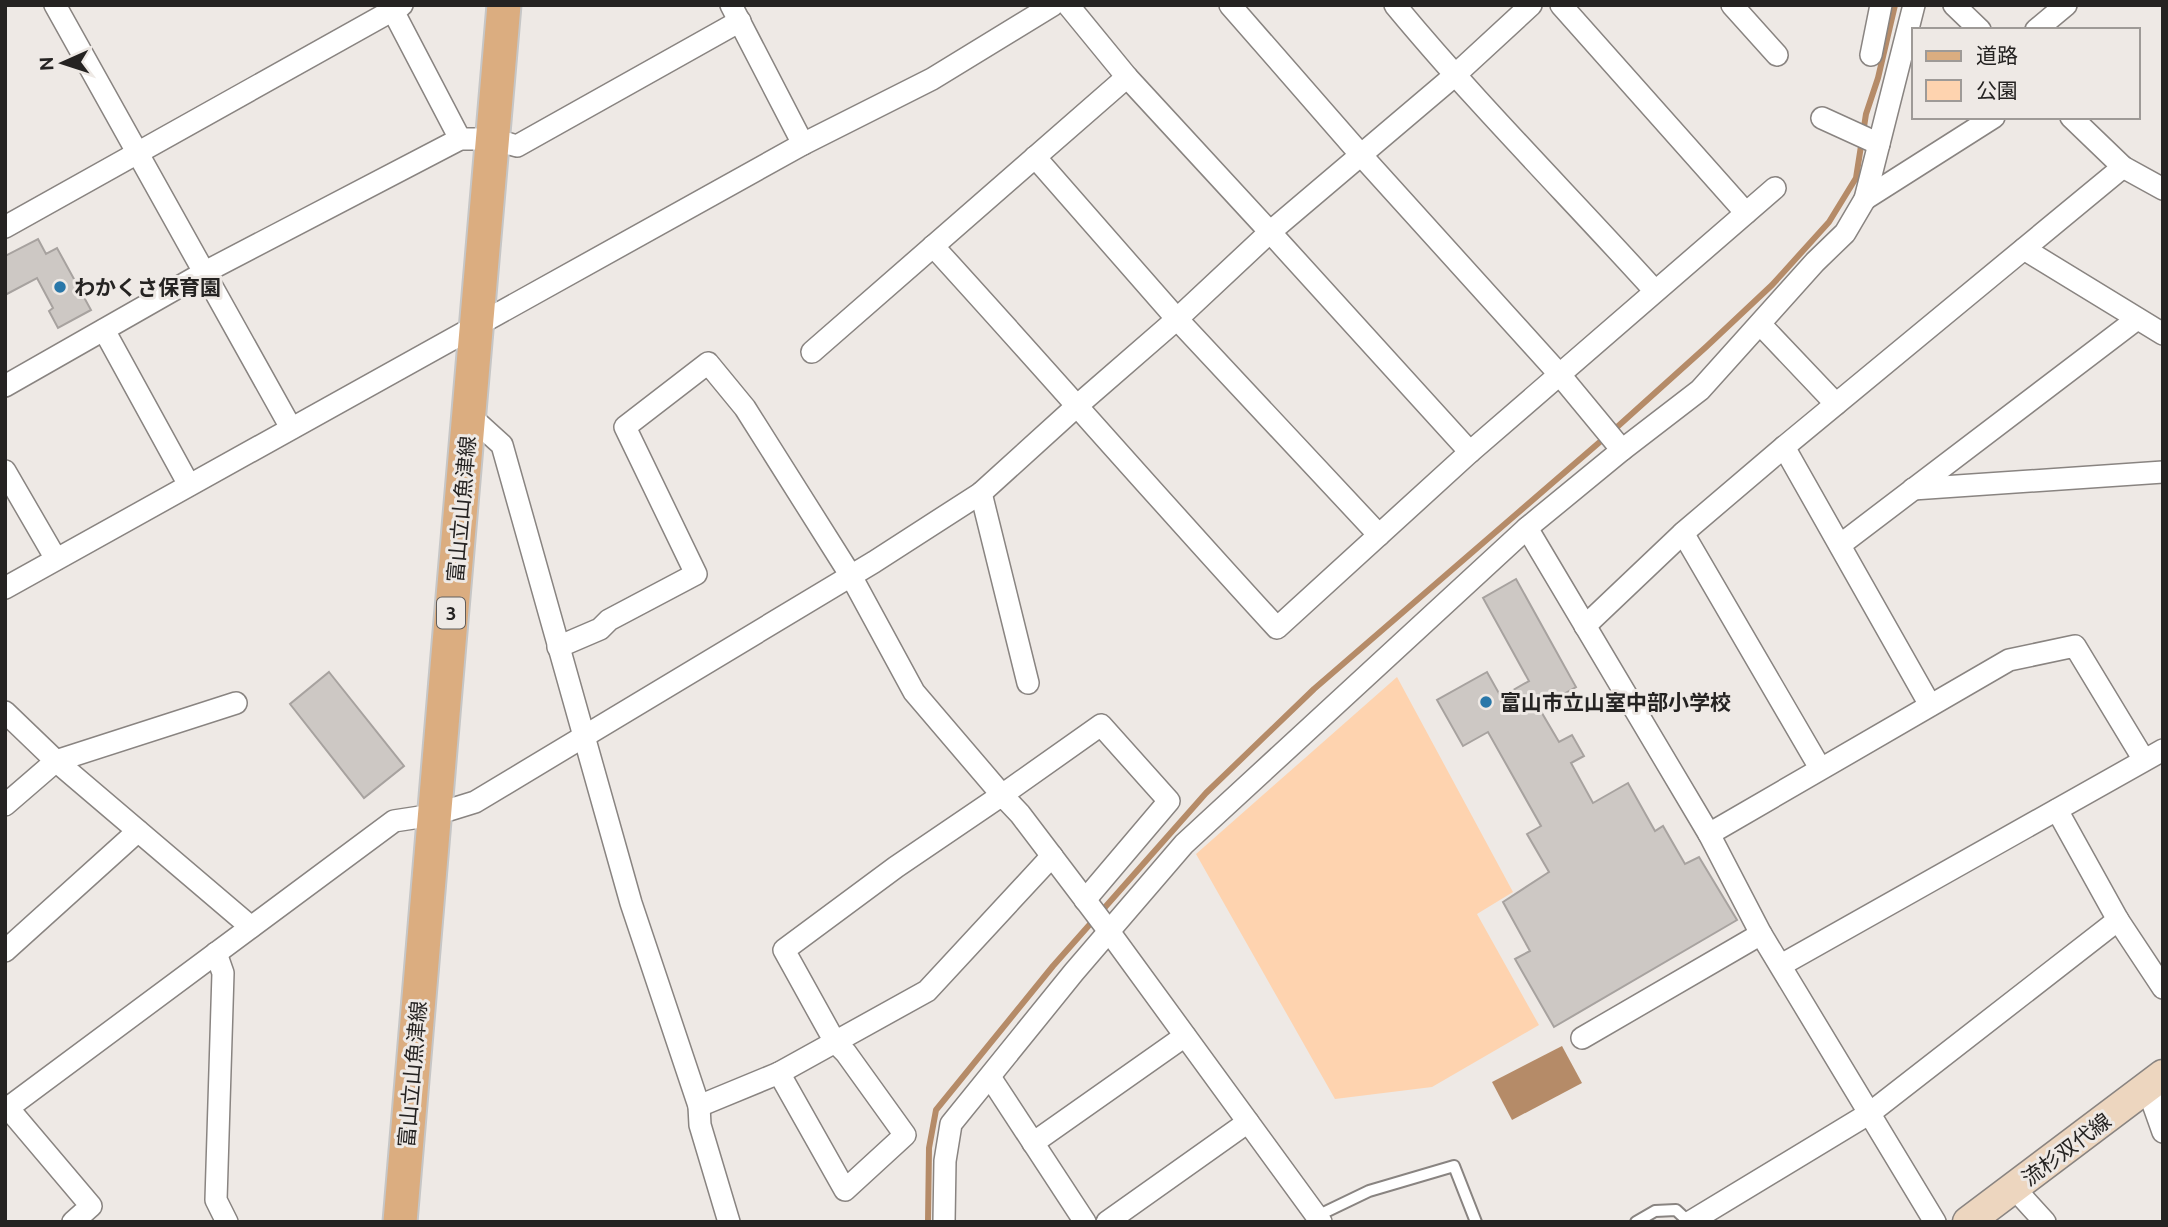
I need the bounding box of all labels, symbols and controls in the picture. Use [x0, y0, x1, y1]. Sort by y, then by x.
north arrow [28, 28, 98, 98]
legend [1912, 28, 2140, 119]
text: 道路 [1976, 43, 2018, 67]
text: N [35, 56, 57, 72]
text: 公園 [1976, 78, 2018, 102]
place label: わかくさ保育園 [74, 275, 221, 299]
marker: わかくさ保育園 [52, 279, 68, 295]
street label: 富山立山魚津線 [443, 435, 479, 583]
road number: 3 [437, 598, 465, 628]
place label: 富山市立山室中部小学校 [1500, 690, 1731, 714]
marker: 富山市立山室中部小学校 [1478, 694, 1494, 710]
street label: 富山立山魚津線 [394, 1000, 430, 1148]
street label: 流杉双代線 [2017, 1108, 2115, 1190]

